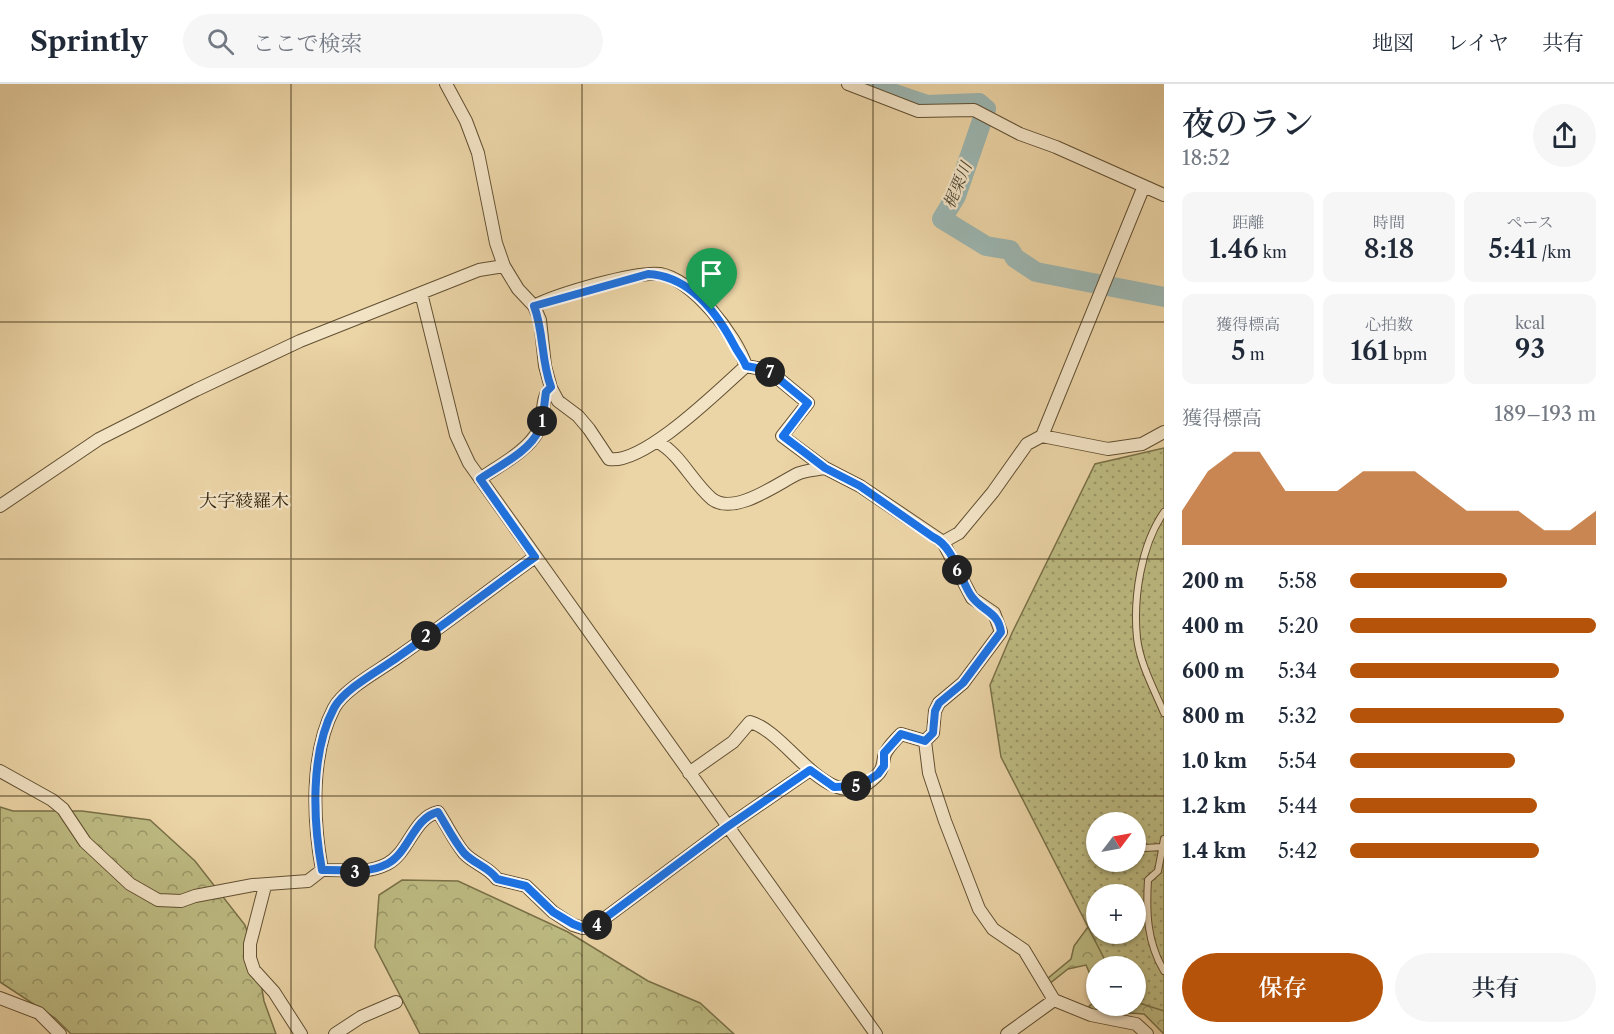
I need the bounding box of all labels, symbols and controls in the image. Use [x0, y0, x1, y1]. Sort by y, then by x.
search box [183, 14, 603, 68]
text: Sprintly [30, 24, 147, 58]
icon: search [204, 25, 237, 58]
text: ここで検索 [252, 30, 362, 57]
text: 地図 [1372, 30, 1414, 55]
text: レイヤ [1447, 30, 1509, 55]
text: 共有 [1542, 30, 1584, 55]
text: 夜のラン [1182, 103, 1314, 144]
button: share [1533, 104, 1596, 167]
text: 18:52 [1182, 146, 1230, 170]
water label: 梶栗川 [938, 157, 976, 211]
text: 距離 [1232, 212, 1264, 232]
text: 時間 [1373, 212, 1405, 232]
text: ペース [1506, 212, 1554, 232]
text: 1.46 [1209, 233, 1258, 265]
text: 8:18 [1364, 233, 1414, 265]
text: 5:41 [1489, 233, 1537, 265]
text: km [1258, 242, 1287, 262]
text: /km [1537, 242, 1571, 262]
pin [686, 248, 737, 310]
icon: arrive [695, 257, 728, 290]
text: kcal [1515, 313, 1545, 333]
text: 獲得標高 [1216, 314, 1280, 334]
text: 心拍数 [1365, 314, 1413, 334]
text: 93 [1515, 333, 1545, 365]
text: 5 [1231, 335, 1246, 367]
text: 161 [1351, 335, 1389, 367]
text: m [1246, 344, 1265, 364]
text: bpm [1389, 344, 1428, 364]
pin: 7 [755, 357, 785, 387]
text: 7 [766, 362, 774, 382]
text: 189–193 m [1494, 402, 1596, 426]
pin: 1 [527, 406, 557, 436]
text: 獲得標高 [1182, 406, 1262, 430]
text: 1 [538, 411, 546, 431]
district label: 大字綾羅木 [199, 490, 289, 512]
pin: 6 [942, 555, 972, 585]
text: 6 [952, 560, 962, 580]
text: 200 m [1182, 569, 1244, 593]
text: 5:58 [1278, 569, 1317, 593]
text: 400 m [1182, 614, 1244, 638]
text: 5:20 [1278, 614, 1319, 638]
pin: 2 [411, 621, 441, 651]
text: 2 [421, 626, 431, 646]
text: 600 m [1182, 659, 1244, 683]
text: 5:34 [1278, 659, 1317, 683]
text: 800 m [1182, 704, 1245, 728]
text: 5:32 [1278, 704, 1317, 728]
text: 1.0 km [1182, 749, 1247, 773]
text: 5:54 [1278, 749, 1317, 773]
pin: 5 [841, 771, 871, 801]
text: 5 [852, 776, 860, 796]
text: 1.2 km [1182, 794, 1246, 818]
text: 5:44 [1278, 794, 1318, 818]
north arrow [1086, 812, 1146, 872]
map controls [1086, 812, 1146, 1016]
text: 1.4 km [1182, 839, 1247, 863]
text: 5:42 [1278, 839, 1318, 863]
pin: 3 [340, 857, 370, 887]
text: 3 [350, 862, 360, 882]
button: + [1086, 884, 1146, 944]
pin: 4 [582, 910, 612, 940]
text: 4 [592, 915, 602, 935]
button: 保存 [1182, 953, 1383, 1022]
button: 共有 [1395, 953, 1596, 1022]
button: − [1086, 956, 1146, 1016]

